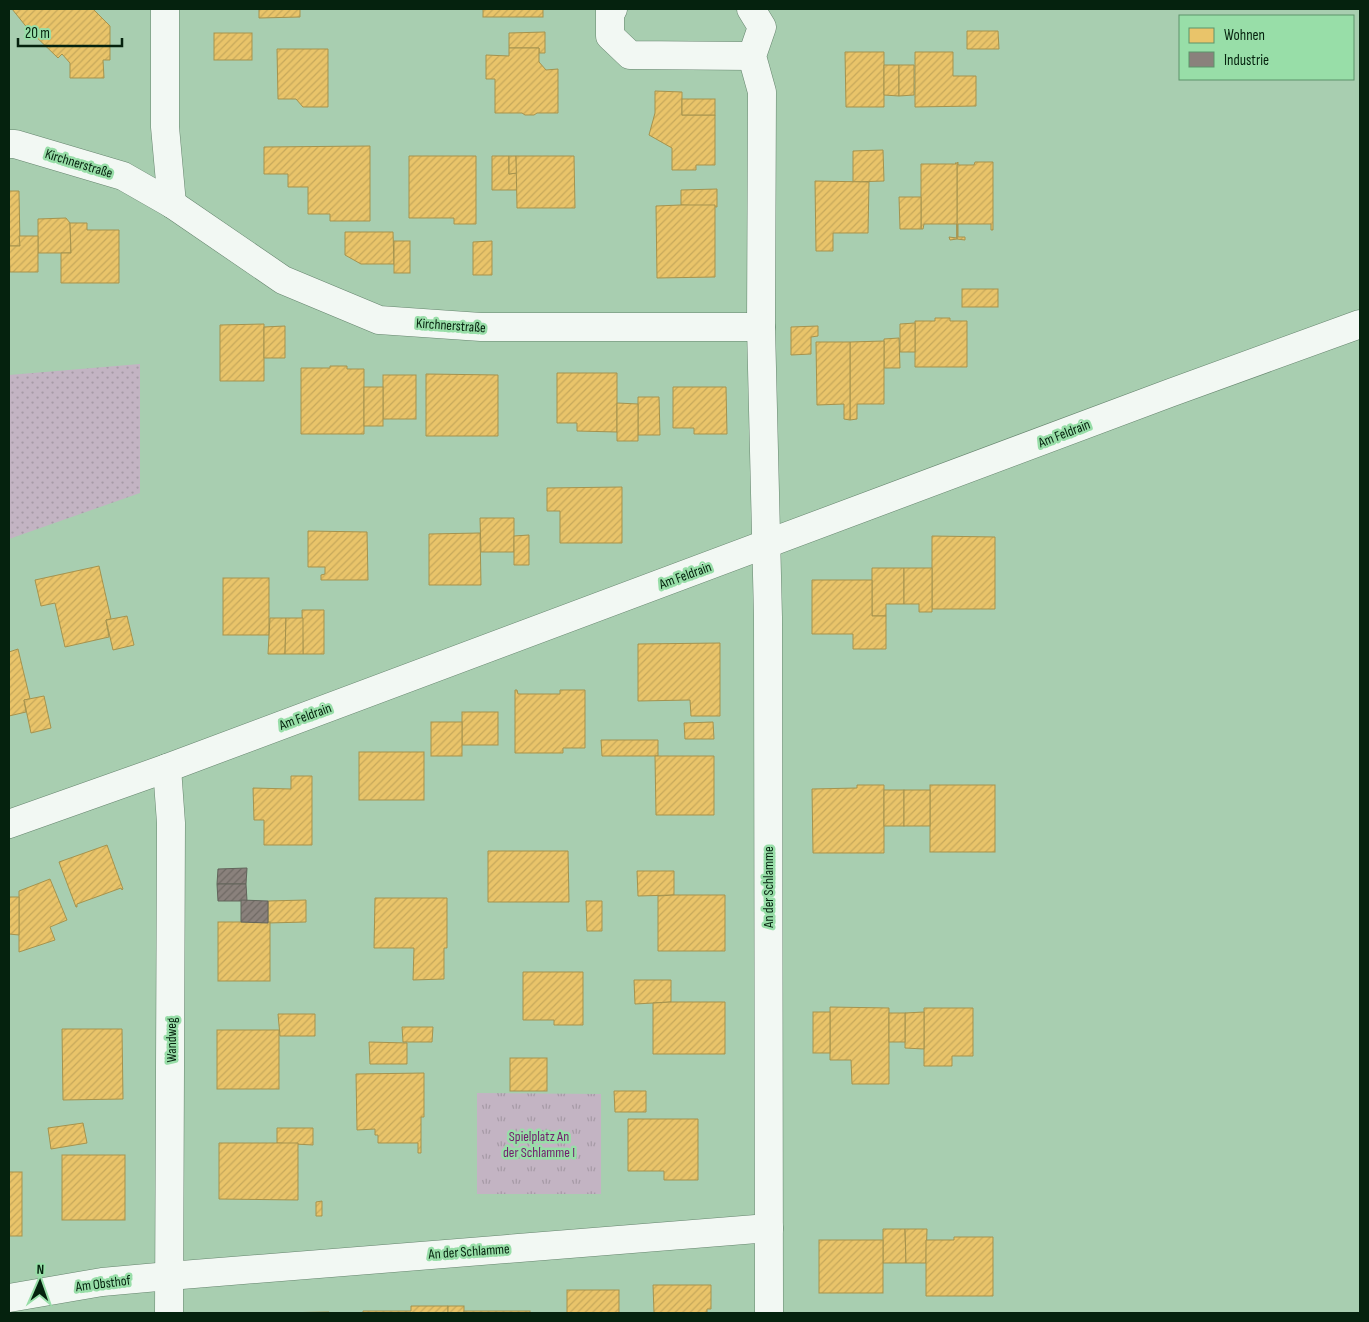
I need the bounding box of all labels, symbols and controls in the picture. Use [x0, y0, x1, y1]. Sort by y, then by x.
scale bar [18, 15, 121, 47]
legend [1179, 15, 1354, 80]
text: 20 m [25, 24, 50, 43]
text: Wohnen [1224, 26, 1265, 45]
text: Industrie [1224, 51, 1269, 70]
street label: Kirchnerstraße [43, 145, 115, 182]
street label: Kirchnerstraße [416, 315, 486, 336]
street label: Am Feldrain [1035, 416, 1093, 452]
street label: Am Feldrain [656, 558, 714, 593]
street label: Am Feldrain [276, 699, 334, 734]
street label: An der Schlamme [760, 846, 777, 929]
street label: Wandweg [163, 1017, 180, 1062]
park label: Spielplatz An der Schlamme I [503, 1128, 575, 1161]
street label: An der Schlamme [427, 1240, 510, 1263]
north arrow [15, 1257, 65, 1307]
text: N [36, 1261, 44, 1278]
street label: Am Obsthof [74, 1272, 132, 1295]

